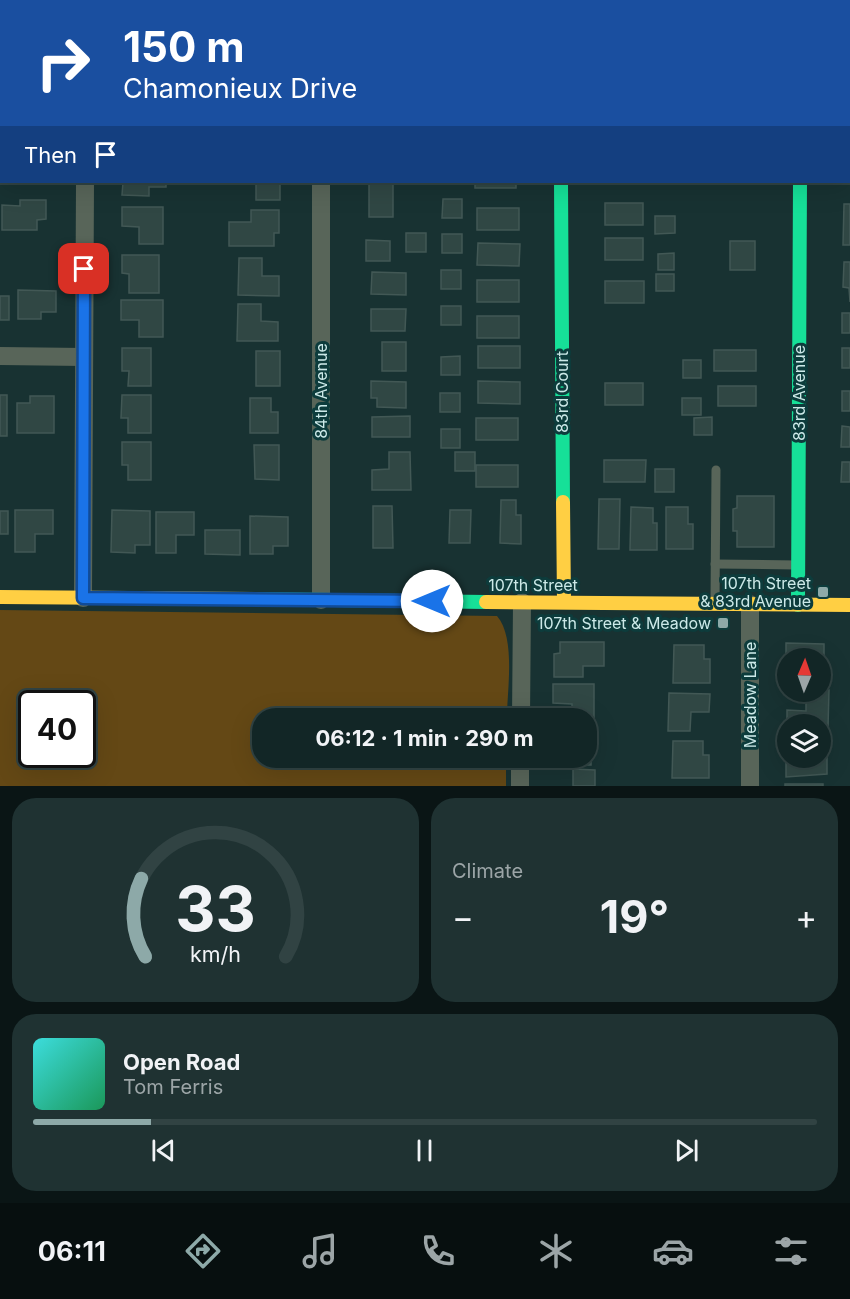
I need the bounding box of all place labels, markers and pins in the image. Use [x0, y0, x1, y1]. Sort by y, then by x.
pin [58, 243, 109, 294]
place label: 107th Street & 83rd Avenue [700, 573, 811, 611]
marker: 107th Street & 83rd Avenue [816, 585, 830, 599]
place label: 107th Street & Meadow [537, 613, 711, 633]
marker: 107th Street & Meadow [716, 616, 730, 630]

